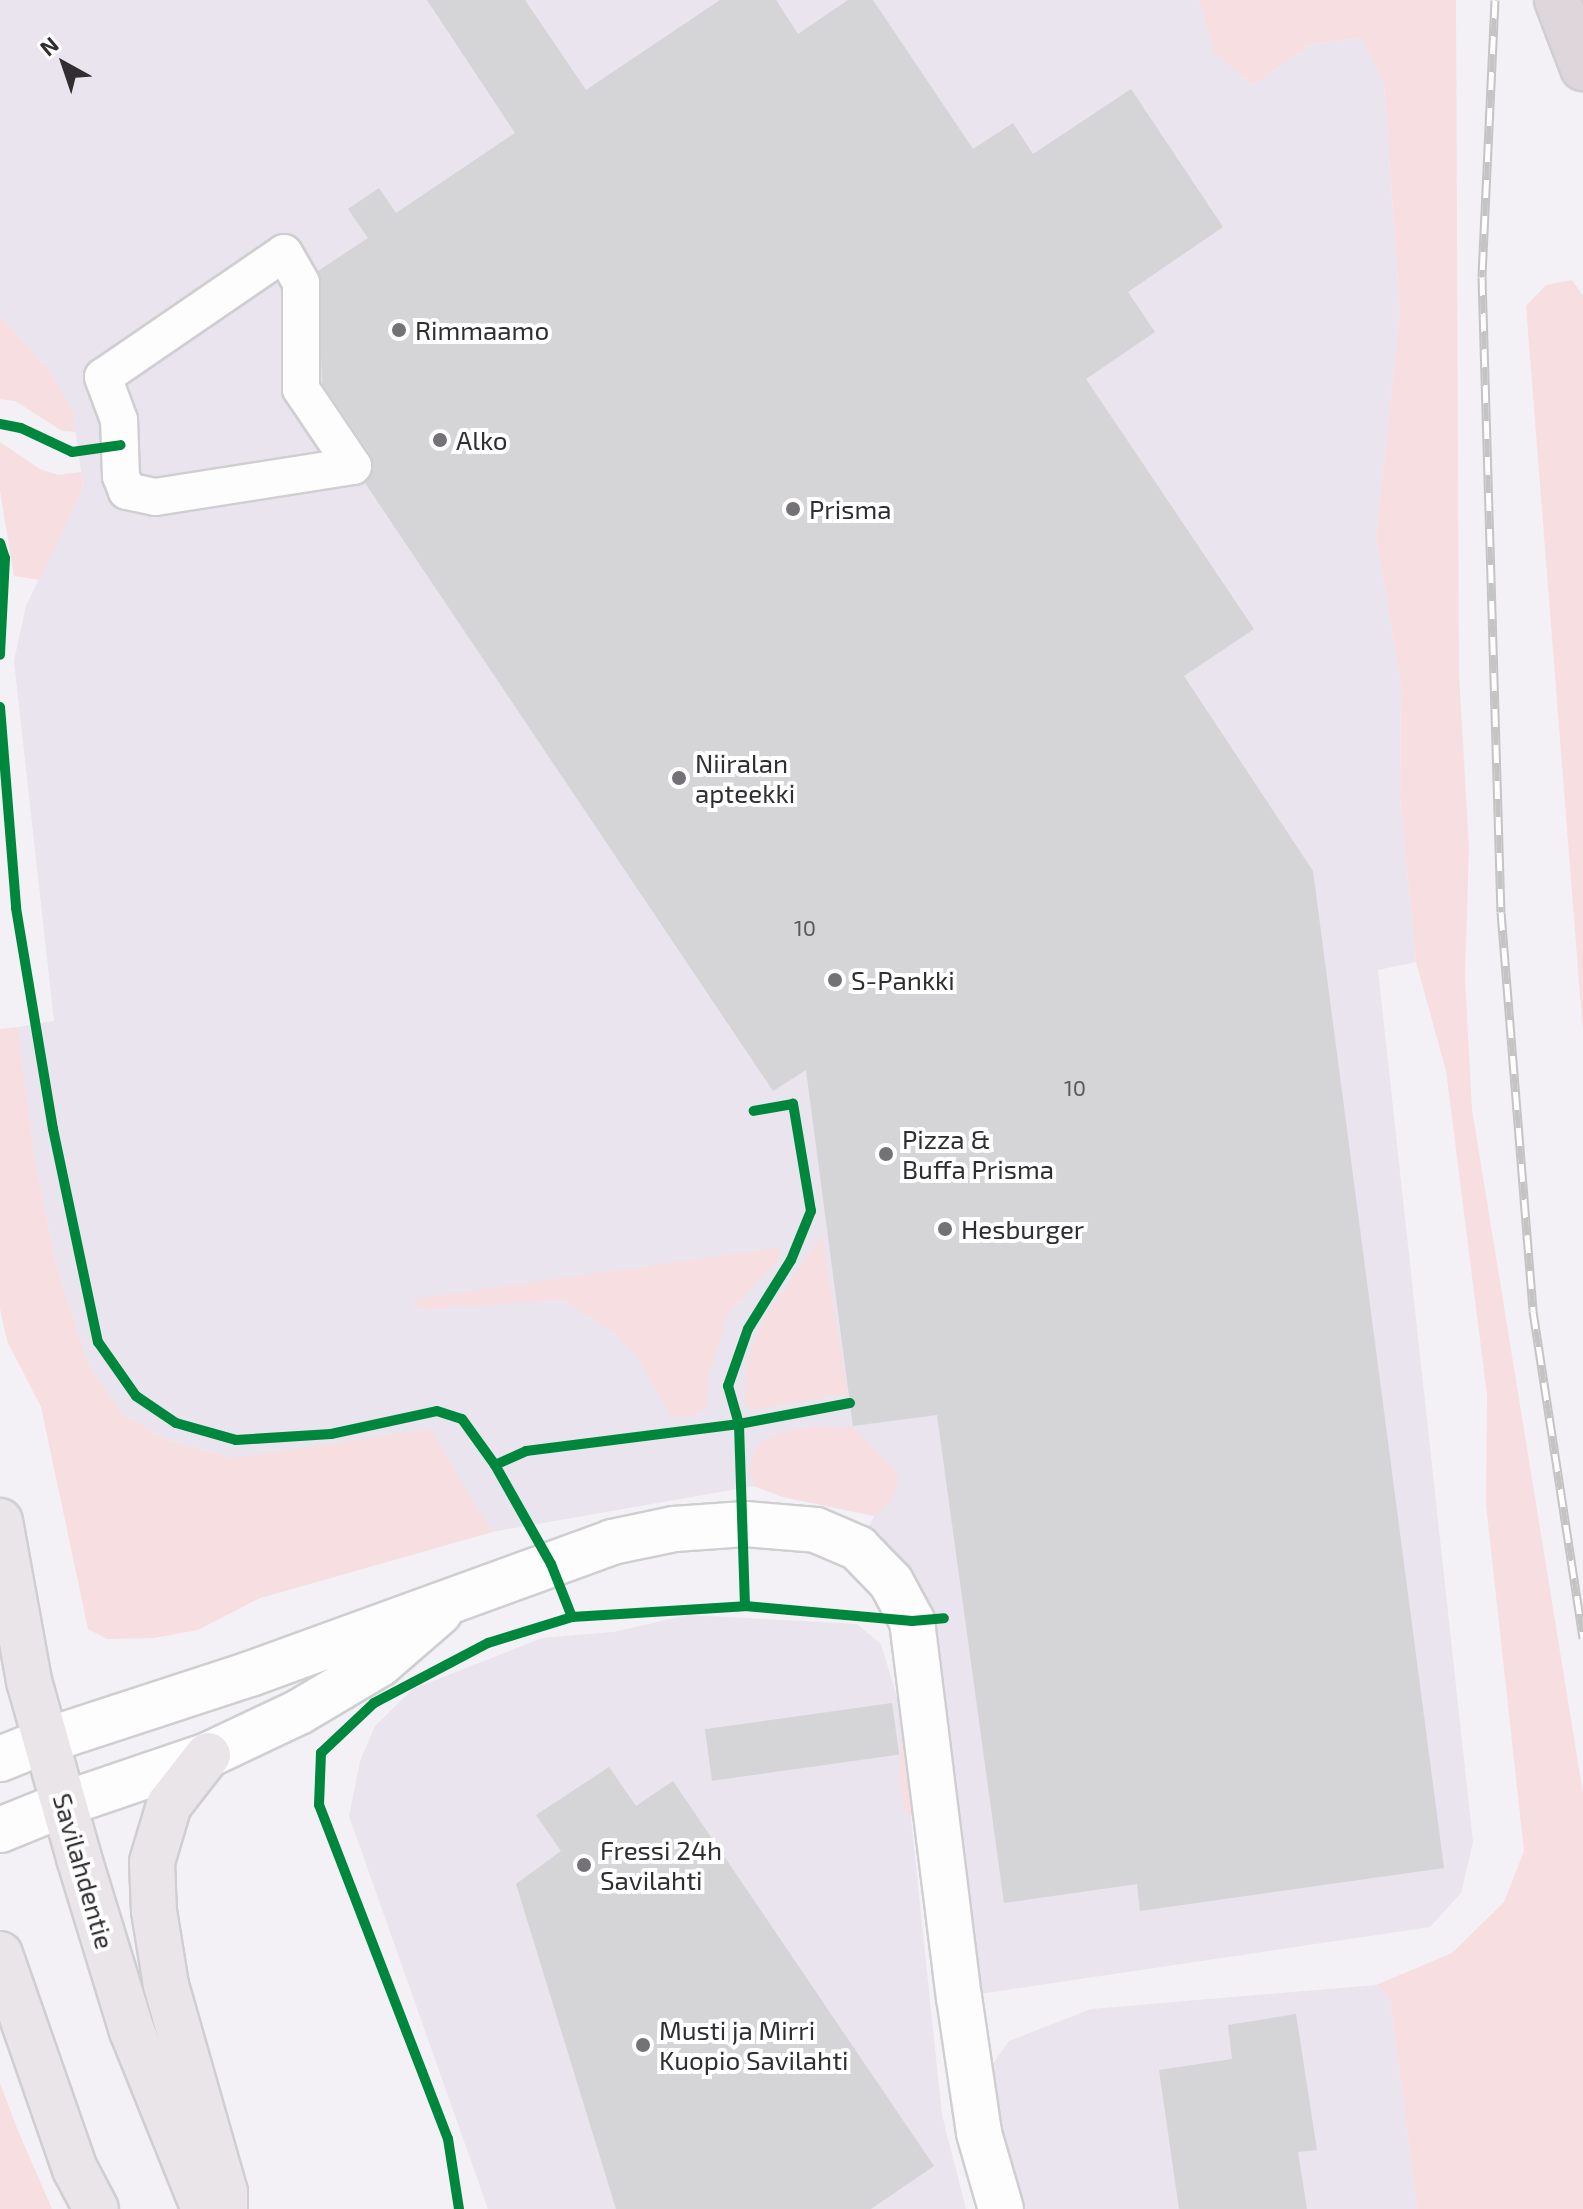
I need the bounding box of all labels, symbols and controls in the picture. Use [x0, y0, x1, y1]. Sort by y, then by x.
north arrow [24, 24, 104, 104]
text: N [34, 31, 63, 61]
place label: Rimmaamo [415, 314, 549, 346]
marker: Rimmaamo [390, 321, 408, 339]
place label: Alko [456, 424, 508, 456]
marker: Alko [431, 431, 449, 449]
place label: Prisma [809, 493, 891, 525]
marker: Prisma [784, 500, 802, 518]
place label: Niiralan apteekki [695, 747, 795, 808]
marker: Niiralan apteekki [670, 769, 688, 787]
house number: 10 [794, 915, 816, 941]
place label: S-Pankki [851, 964, 955, 996]
marker: S-Pankki [826, 971, 844, 989]
house number: 10 [1064, 1075, 1086, 1101]
place label: Pizza & Buffa Prisma [902, 1123, 1054, 1184]
marker: Pizza & Buffa Prisma [877, 1145, 895, 1163]
place label: Hesburger [961, 1213, 1084, 1245]
marker: Hesburger [936, 1220, 954, 1238]
street label: Savilahdentie [47, 1790, 121, 1952]
place label: Fressi 24h Savilahti [600, 1834, 722, 1896]
marker: Fressi 24h Savilahti [575, 1856, 593, 1874]
place label: Musti ja Mirri Kuopio Savilahti [659, 2014, 848, 2076]
marker: Musti ja Mirri Kuopio Savilahti [634, 2036, 652, 2054]

